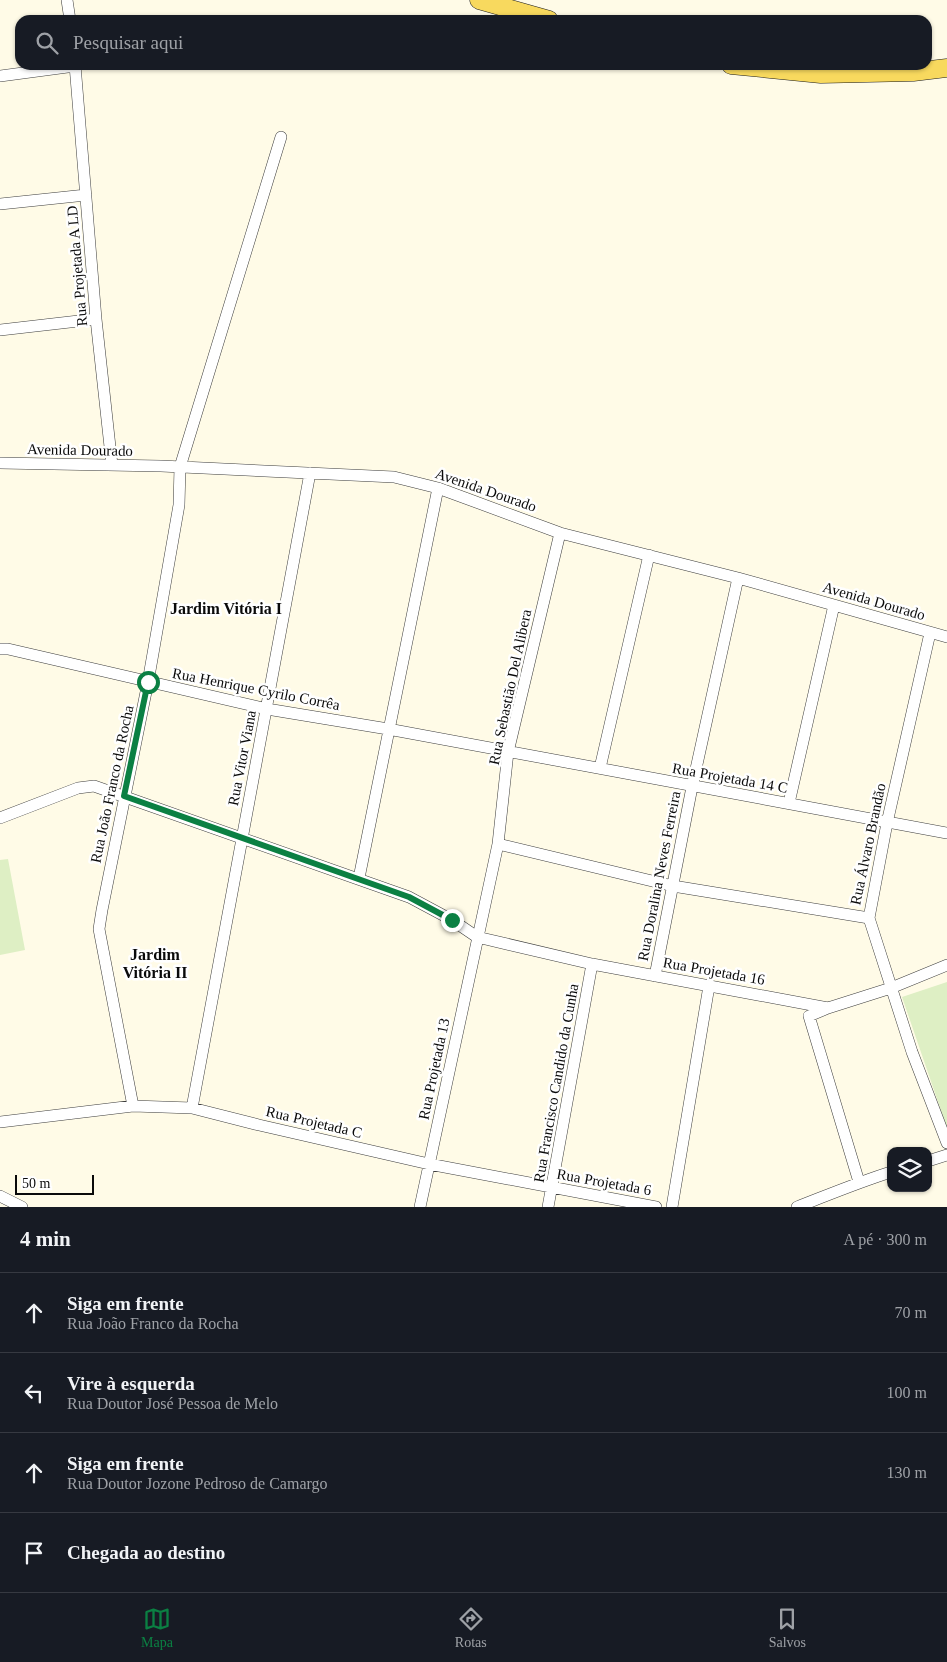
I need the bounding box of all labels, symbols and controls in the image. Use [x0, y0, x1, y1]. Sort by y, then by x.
search box [15, 15, 932, 70]
icon: search [33, 29, 61, 57]
text: Pesquisar aqui [73, 32, 183, 53]
street label: Rua Projetada A LD [64, 205, 90, 327]
street label: Avenida Dourado [27, 441, 133, 459]
street label: Avenida Dourado [433, 465, 539, 515]
street label: Avenida Dourado [821, 579, 927, 623]
district label: Jardim Vitória I [170, 600, 282, 617]
street label: Rua Sebastião Del Alibera [486, 607, 534, 766]
street label: Rua Henrique Cyrilo Corrêa [171, 665, 341, 713]
route start [137, 671, 160, 694]
street label: Rua João Franco da Rocha [87, 703, 137, 864]
street label: Rua Vitor Viana [225, 709, 259, 807]
street label: Rua Projetada 14 C [671, 760, 789, 796]
street label: Rua Álvaro Brandão [847, 782, 889, 906]
street label: Rua Doralina Neves Ferreira [635, 789, 683, 962]
route end [441, 909, 464, 932]
district label: Jardim Vitória II [123, 946, 187, 981]
street label: Rua Projetada 16 [662, 954, 767, 988]
street label: Rua Francisco Candido da Cunha [531, 982, 581, 1184]
street label: Rua Projetada 13 [415, 1017, 453, 1121]
street label: Rua Projetada C [264, 1103, 364, 1141]
map controls [887, 1147, 932, 1192]
button: layers [887, 1147, 932, 1192]
street label: Rua Projetada 6 [555, 1166, 653, 1198]
scale bar [15, 1172, 94, 1195]
text: 50 m [22, 1176, 50, 1191]
text: 4 min [20, 1227, 71, 1251]
text: A pé · 300 m [843, 1231, 927, 1248]
text: Siga em frente [67, 1293, 184, 1314]
icon: ahead [20, 1299, 48, 1327]
text: 70 m [895, 1304, 927, 1321]
text: Rua João Franco da Rocha [67, 1315, 239, 1332]
text: Vire à esquerda [67, 1373, 195, 1394]
icon: left [20, 1379, 48, 1407]
text: 100 m [887, 1384, 927, 1401]
text: Rua Doutor José Pessoa de Melo [67, 1395, 278, 1412]
text: Siga em frente [67, 1453, 184, 1474]
icon: ahead [20, 1459, 48, 1487]
text: 130 m [887, 1464, 927, 1481]
text: Rua Doutor Jozone Pedroso de Camargo [67, 1475, 328, 1492]
icon: arrive [20, 1539, 48, 1567]
text: Chegada ao destino [67, 1542, 225, 1563]
tab: Mapa [141, 1605, 173, 1651]
tab: Rotas [455, 1605, 487, 1651]
tab: Salvos [769, 1605, 806, 1651]

